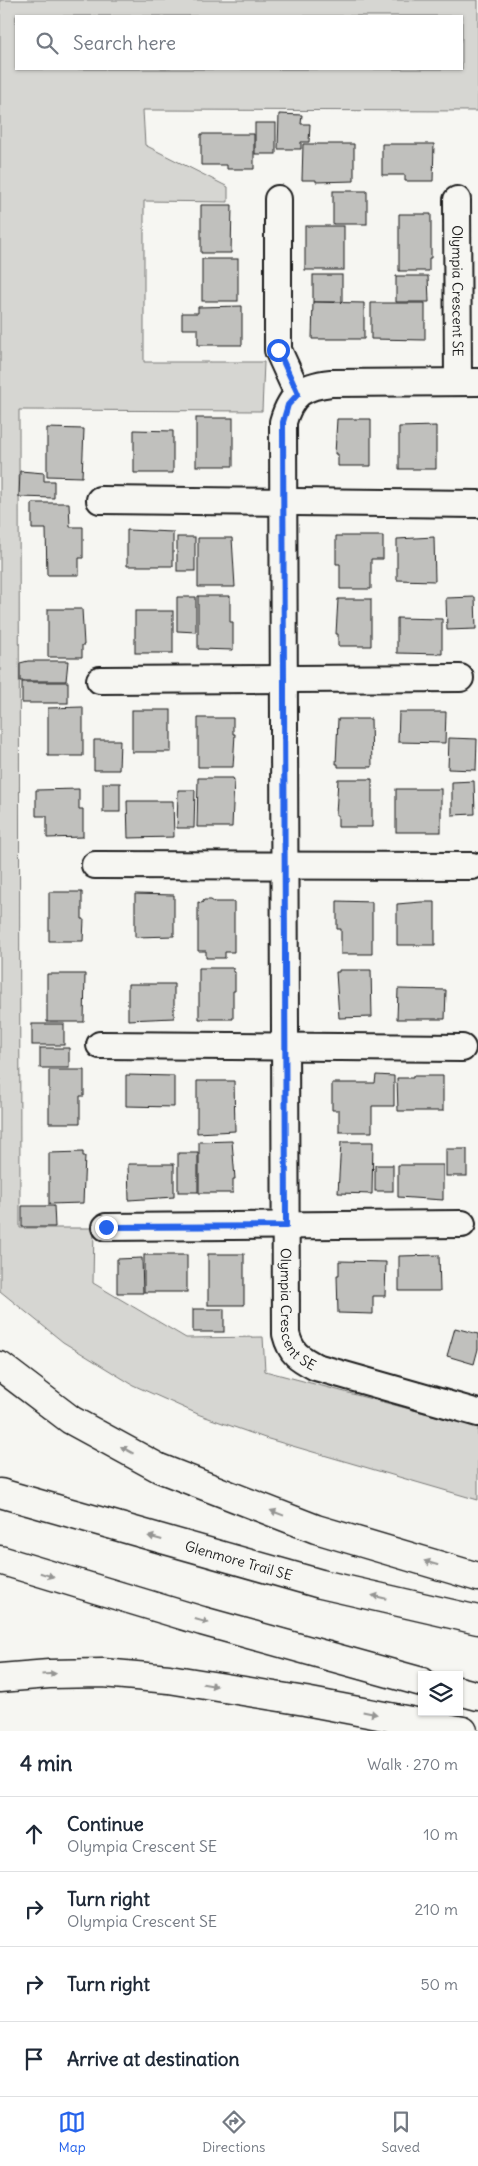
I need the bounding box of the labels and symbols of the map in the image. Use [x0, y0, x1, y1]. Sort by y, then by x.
street label: Olympia Crescent SE [448, 225, 467, 357]
route start [267, 339, 290, 362]
route end [95, 1216, 118, 1239]
street label: Olympia Crescent SE [277, 1248, 319, 1374]
one-way arrow [120, 1446, 134, 1455]
one-way arrow [269, 1509, 284, 1517]
one-way arrow [147, 1533, 162, 1541]
street label: Glenmore Trail SE [183, 1537, 294, 1584]
one-way arrow [424, 1559, 439, 1567]
one-way arrow [39, 1571, 54, 1579]
one-way arrow [372, 1593, 387, 1601]
one-way arrow [195, 1618, 210, 1626]
one-way arrow [41, 1670, 57, 1678]
one-way arrow [203, 1682, 219, 1690]
one-way arrow [363, 1710, 379, 1718]

